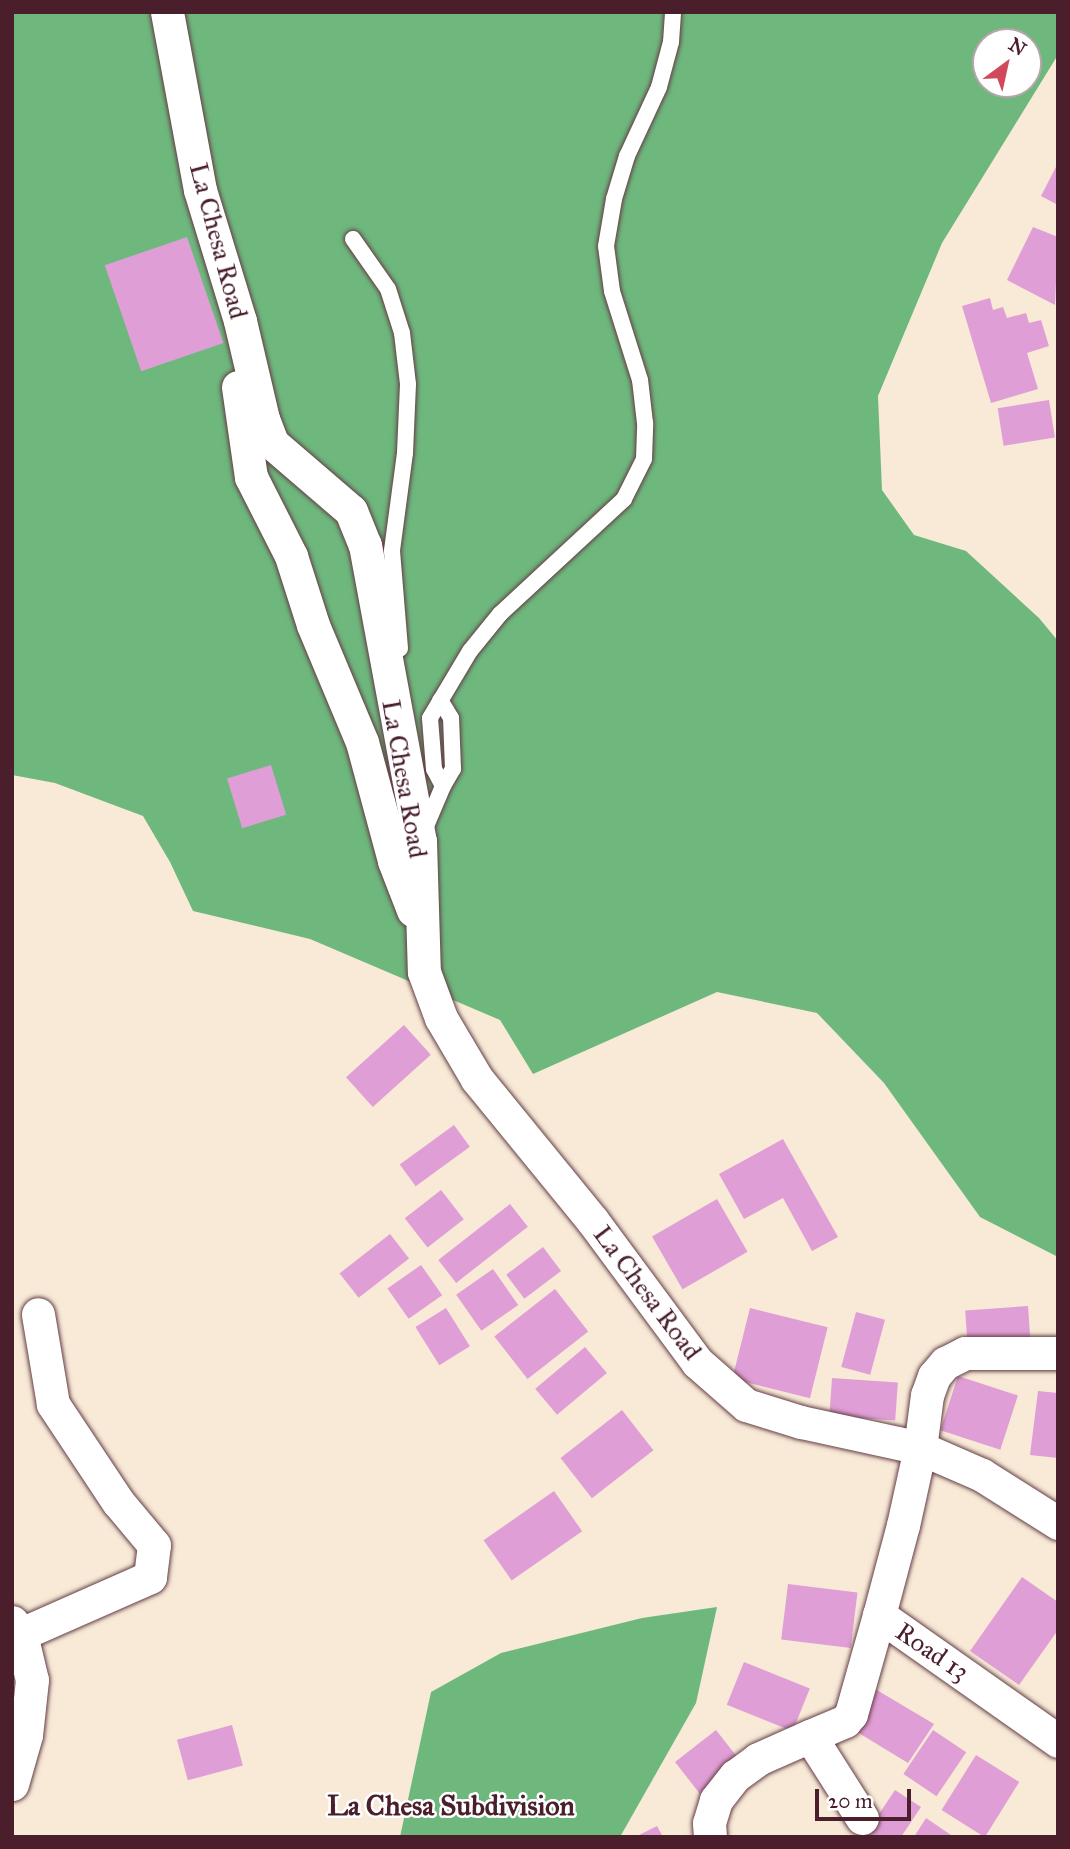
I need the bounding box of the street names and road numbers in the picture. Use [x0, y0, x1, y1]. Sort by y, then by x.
street label: La Chesa Road [182, 160, 254, 322]
street label: La Chesa Road [375, 697, 433, 861]
street label: La Chesa Road [586, 1220, 708, 1366]
street label: Road 13 [889, 1616, 975, 1688]

